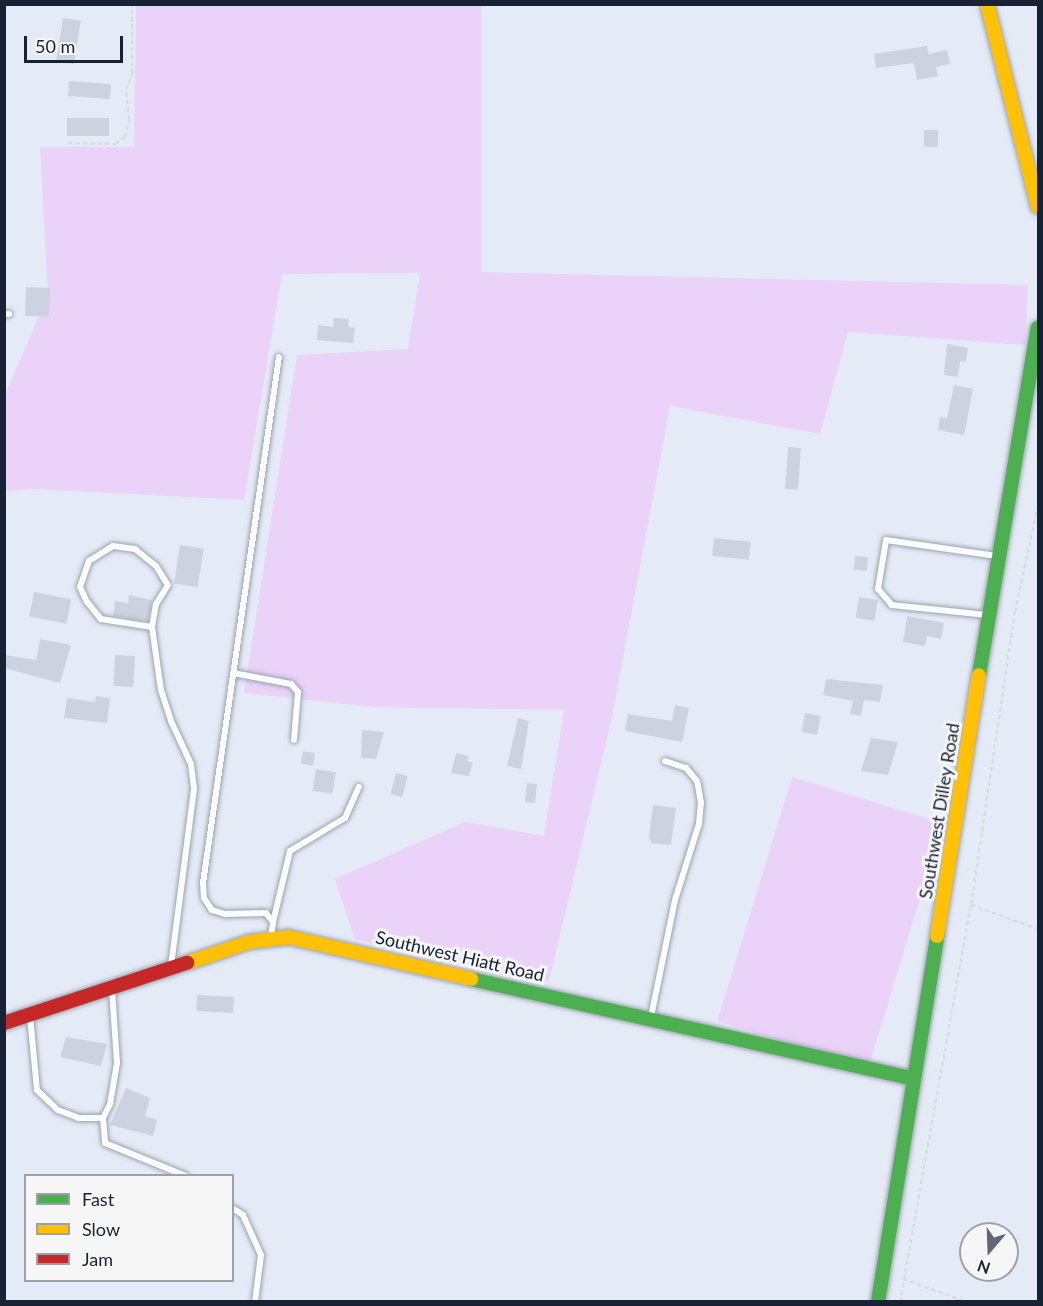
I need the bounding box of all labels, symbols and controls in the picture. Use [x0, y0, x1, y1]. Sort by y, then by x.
scale bar [27, 24, 126, 62]
text: 50 m [35, 35, 75, 57]
street label: Southwest Dilley Road [914, 721, 964, 901]
street label: Southwest Hiatt Road [374, 926, 546, 986]
legend [24, 1174, 234, 1282]
text: Fast [82, 1188, 114, 1210]
text: Slow [82, 1218, 120, 1240]
north arrow [959, 1222, 1019, 1282]
text: Jam [82, 1248, 113, 1270]
text: N [975, 1257, 993, 1279]

